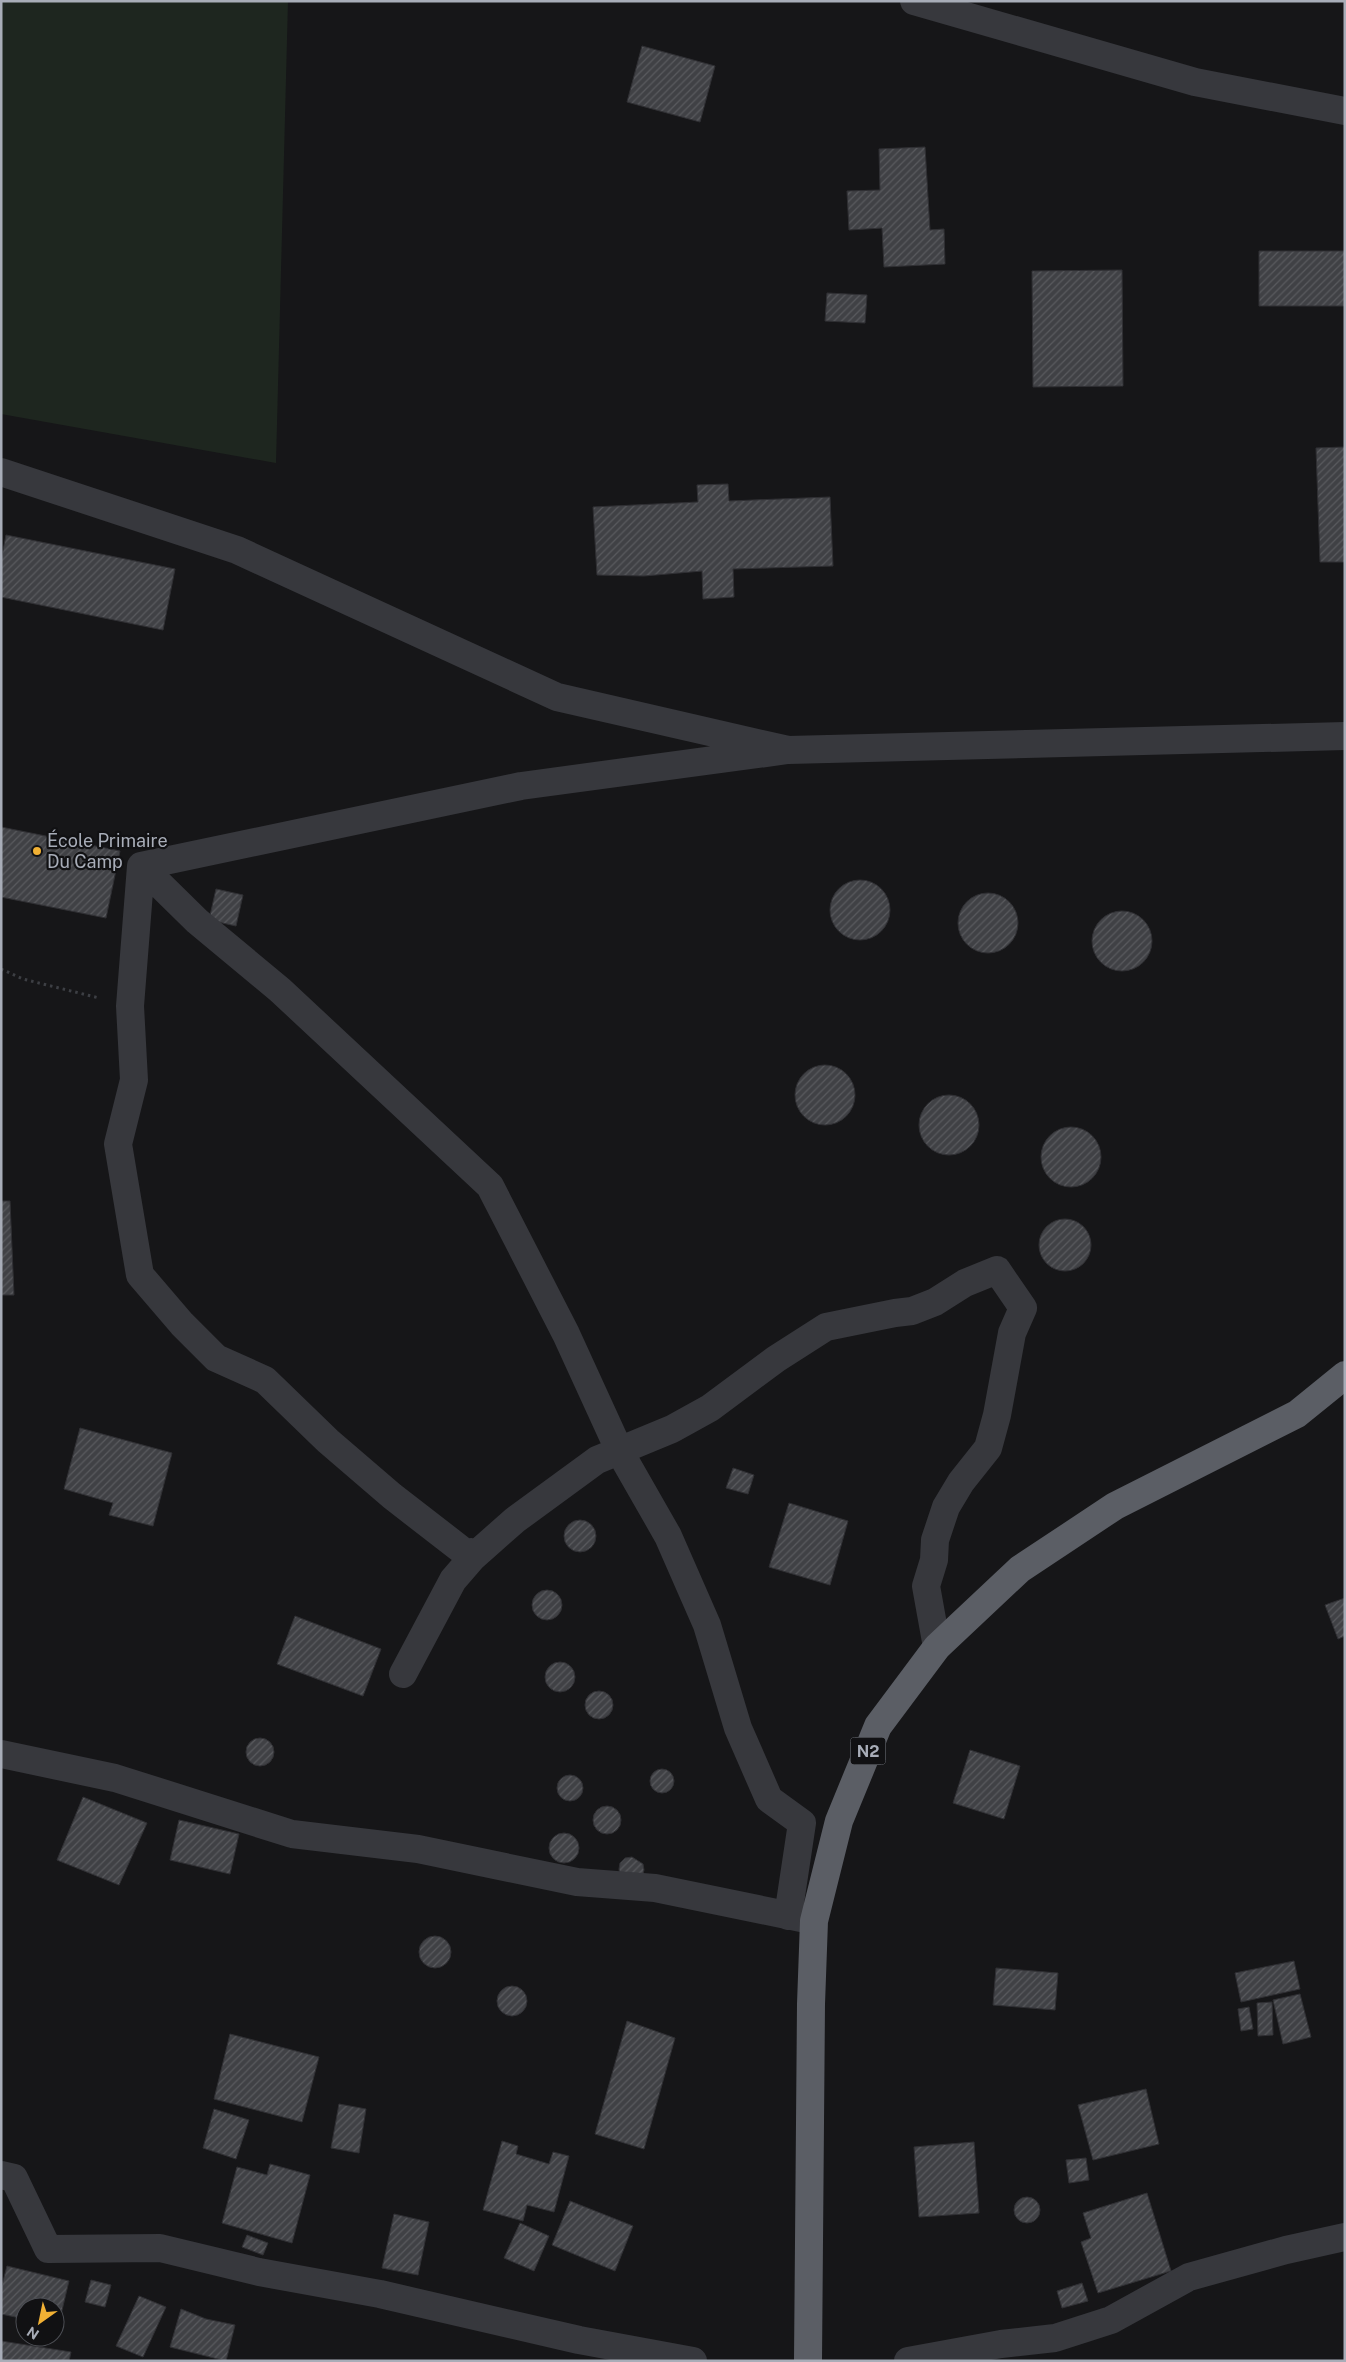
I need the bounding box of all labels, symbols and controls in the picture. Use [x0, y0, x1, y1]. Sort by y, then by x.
place label: École Primaire Du Camp [47, 829, 168, 872]
marker: École Primaire Du Camp [31, 845, 43, 857]
road number: N2 [850, 1738, 886, 1764]
north arrow [15, 2297, 65, 2347]
text: N [24, 2323, 42, 2343]

